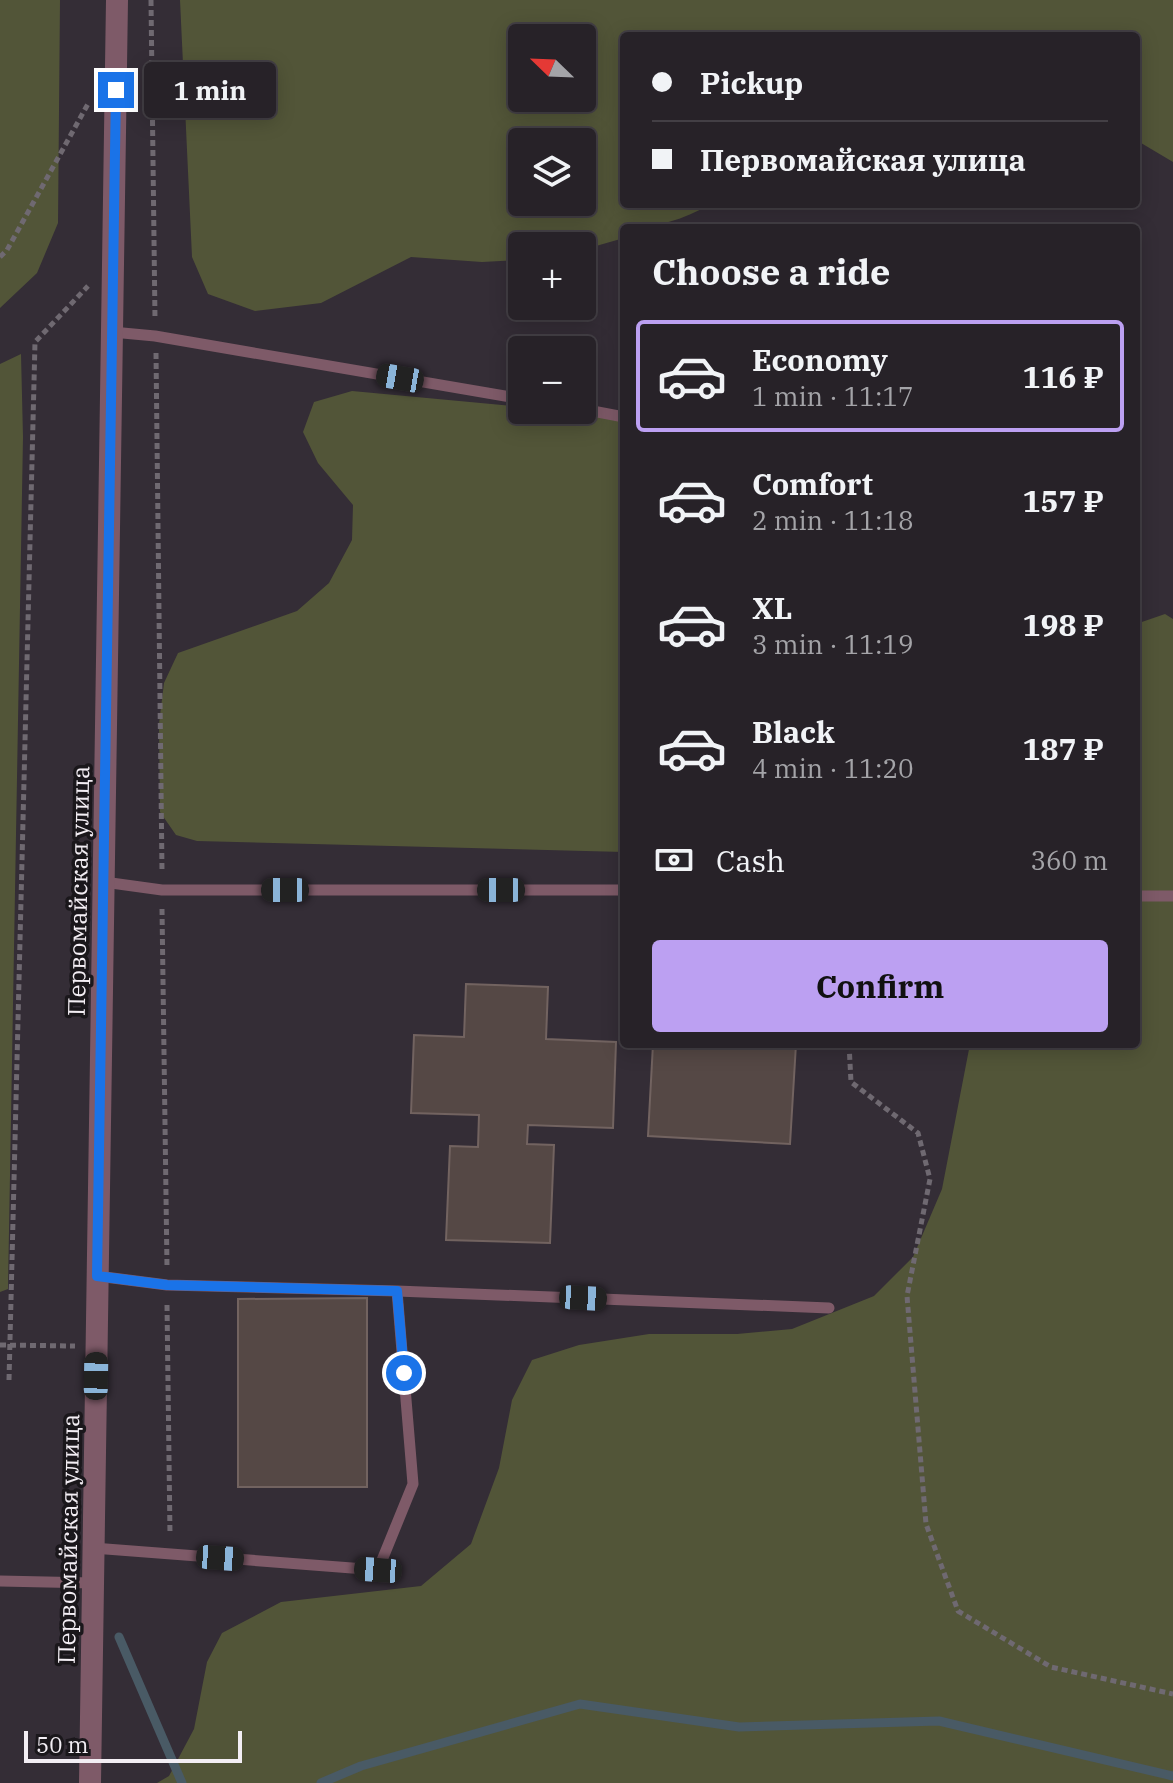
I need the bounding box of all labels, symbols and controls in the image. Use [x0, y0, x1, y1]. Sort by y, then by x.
north arrow [508, 24, 596, 112]
map controls [508, 24, 596, 424]
callout: 1 min [144, 62, 276, 118]
text: Pickup [700, 63, 803, 102]
route end [98, 72, 134, 108]
text: 1 min [174, 73, 246, 107]
button: layers [508, 128, 596, 216]
text: Первомайская улица [700, 140, 1026, 179]
button: + [508, 232, 596, 320]
text: Choose a ride [652, 248, 891, 295]
button: − [508, 336, 596, 424]
icon: car [656, 340, 728, 412]
text: Economy [752, 340, 888, 379]
text: 116 ₽ [1023, 357, 1104, 396]
car [374, 362, 426, 394]
text: 1 min · 11:17 [752, 379, 914, 413]
icon: car [656, 464, 728, 536]
text: Comfort [752, 464, 873, 503]
text: 157 ₽ [1023, 481, 1104, 520]
text: 2 min · 11:18 [752, 503, 914, 537]
icon: car [656, 588, 728, 660]
text: XL [752, 588, 792, 627]
text: 198 ₽ [1023, 605, 1104, 644]
text: 3 min · 11:19 [752, 627, 914, 661]
icon: car [656, 712, 728, 784]
text: Black [752, 712, 835, 751]
text: 187 ₽ [1023, 729, 1104, 768]
text: 4 min · 11:20 [752, 751, 914, 785]
street label: Первомайская улица [60, 766, 96, 1016]
icon: cash [652, 838, 696, 882]
text: Cash [716, 841, 785, 880]
text: 360 m [1030, 843, 1108, 877]
car [261, 878, 309, 902]
car [477, 878, 525, 902]
button: Confirm [652, 940, 1108, 1032]
car [558, 1285, 608, 1311]
car [84, 1352, 108, 1400]
route start [386, 1355, 422, 1391]
street label: Первомайская улица [50, 1414, 86, 1664]
car [195, 1544, 245, 1572]
car [353, 1556, 403, 1584]
scale bar [24, 1727, 242, 1763]
text: 50 m [36, 1730, 88, 1759]

